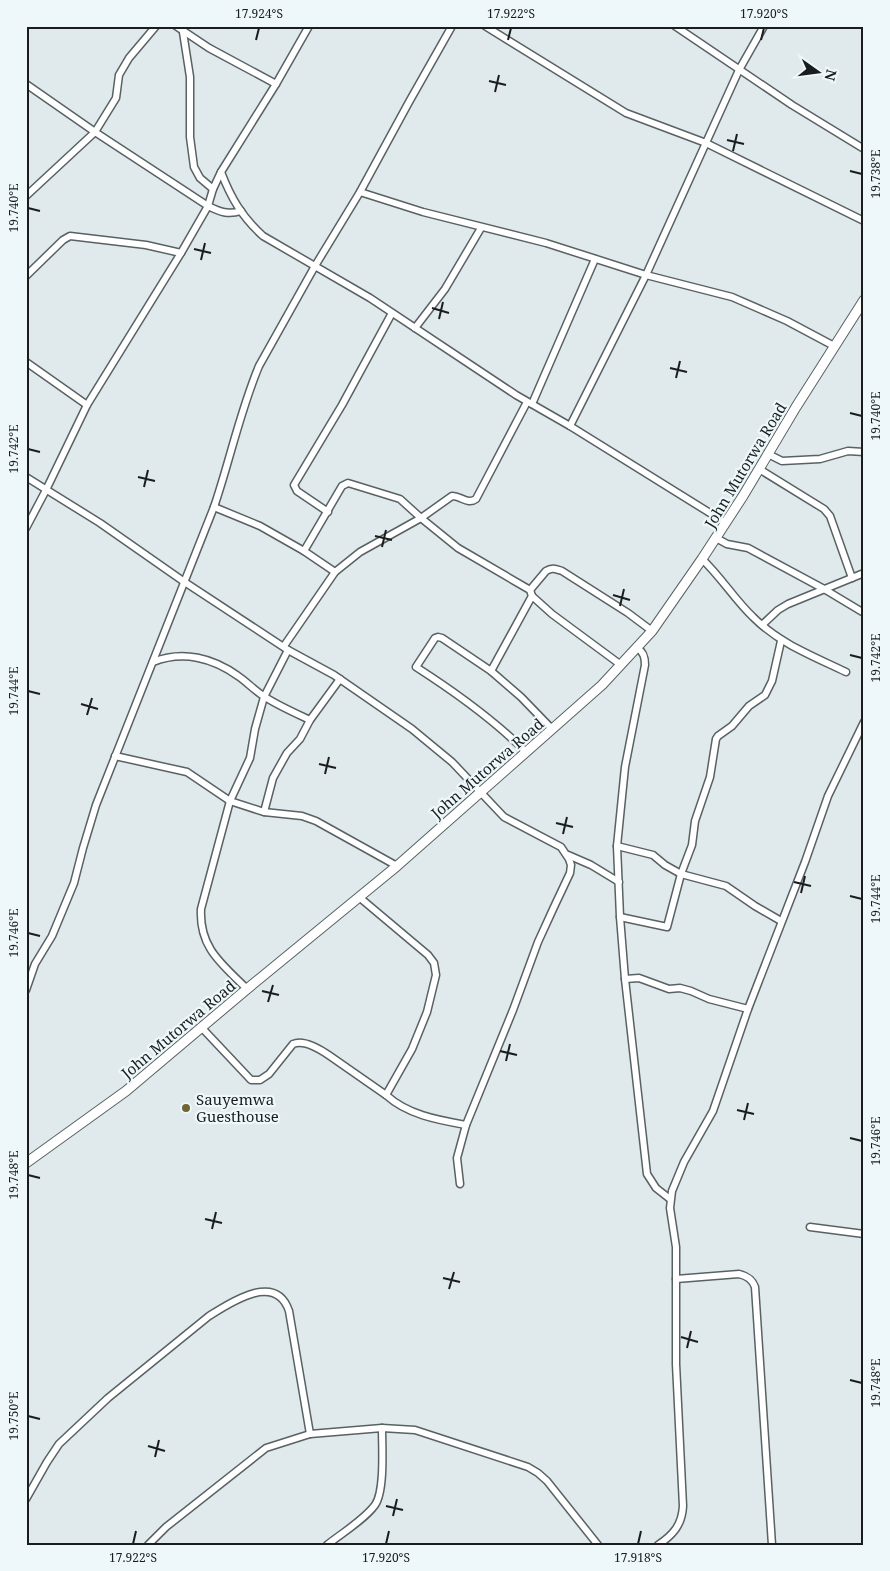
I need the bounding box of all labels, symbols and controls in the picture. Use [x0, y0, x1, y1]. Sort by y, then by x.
text: 17.924°S [235, 5, 283, 22]
text: 17.922°S [487, 5, 535, 22]
text: 17.920°S [740, 5, 788, 22]
north arrow [792, 48, 842, 98]
text: N [821, 68, 842, 83]
text: 19.738°E [867, 150, 884, 198]
text: 19.740°E [5, 184, 22, 232]
text: 19.740°E [867, 392, 884, 440]
street label: John Mutorwa Road [699, 399, 790, 532]
text: 19.742°E [5, 425, 22, 473]
text: 19.742°E [867, 634, 884, 682]
text: 19.744°E [5, 667, 22, 715]
street label: John Mutorwa Road [426, 713, 548, 823]
text: 19.744°E [867, 875, 884, 923]
text: 19.746°E [5, 909, 22, 957]
street label: John Mutorwa Road [116, 975, 239, 1083]
place label: Sauyemwa Guesthouse [196, 1089, 279, 1126]
marker: Sauyemwa Guesthouse [180, 1102, 192, 1114]
text: 19.746°E [867, 1117, 884, 1165]
text: 19.748°E [5, 1151, 22, 1199]
text: 19.748°E [867, 1359, 884, 1407]
text: 19.750°E [5, 1392, 22, 1440]
text: 17.922°S [109, 1549, 157, 1566]
text: 17.920°S [362, 1549, 410, 1566]
text: 17.918°S [614, 1549, 662, 1566]

